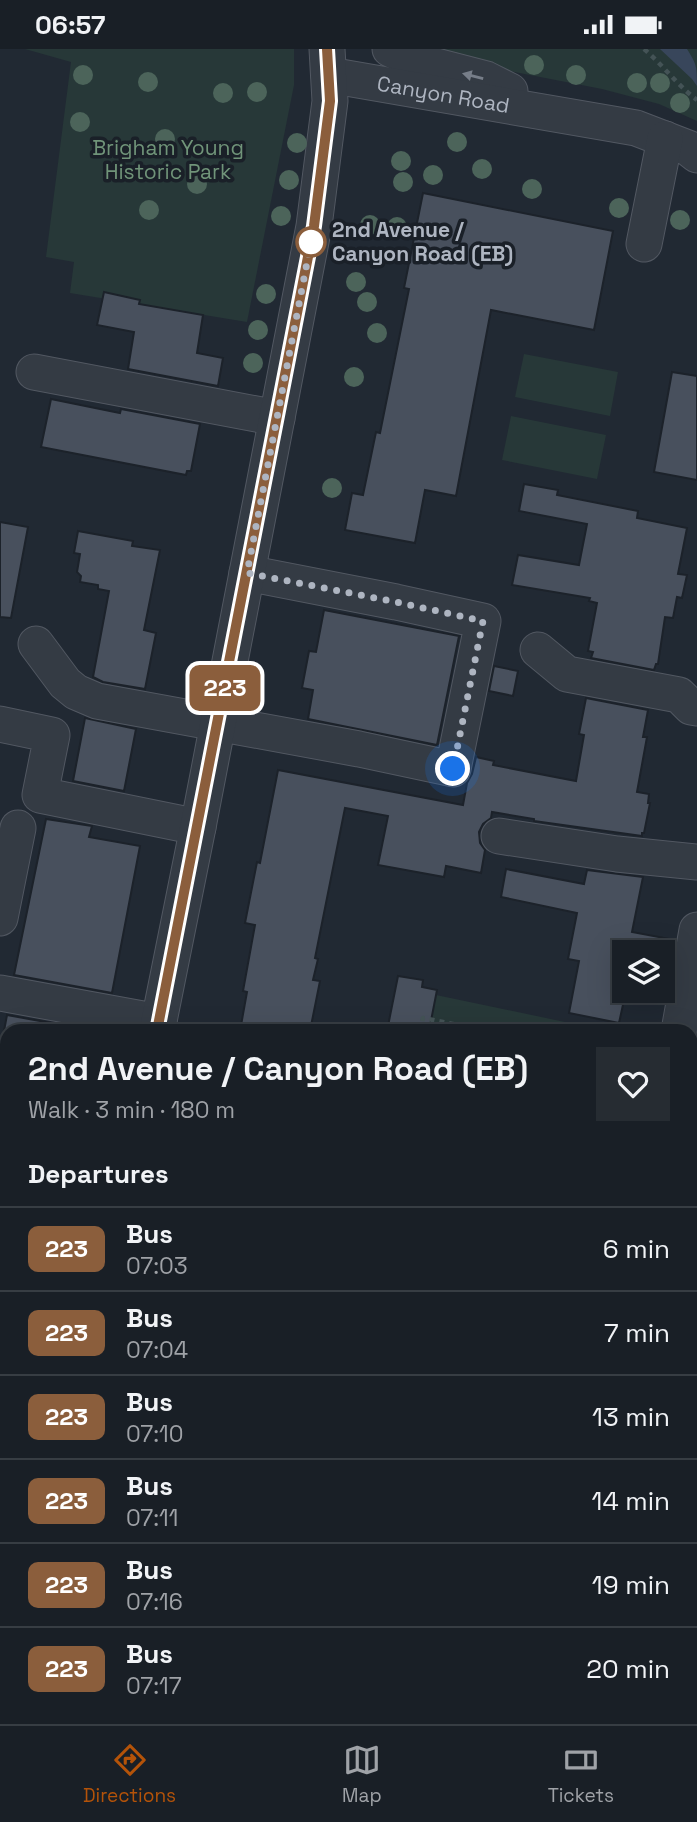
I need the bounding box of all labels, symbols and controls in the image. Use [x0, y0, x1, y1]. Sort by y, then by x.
text: 06:57 [35, 8, 105, 42]
street label: Canyon Road [375, 70, 512, 119]
one-way arrow [461, 70, 483, 81]
park label: Brigham Young Historic Park [92, 134, 244, 185]
place label: 2nd Avenue / Canyon Road (EB) [332, 216, 513, 267]
marker: 2nd Avenue / Canyon Road (EB) [296, 227, 326, 257]
line badge: 223 [185, 665, 265, 711]
text: 223 [203, 672, 247, 703]
your location [435, 751, 470, 786]
map controls [612, 940, 675, 1003]
button: layers [612, 940, 675, 1003]
button: heart [596, 1047, 670, 1121]
text: 2nd Avenue / Canyon Road (EB) [28, 1048, 528, 1090]
text: Walk · 3 min · 180 m [28, 1095, 235, 1125]
text: Departures [28, 1157, 169, 1191]
text: Bus [126, 1217, 173, 1251]
text: 6 min [603, 1232, 670, 1266]
text: 223 [45, 1233, 88, 1264]
text: 07:03 [126, 1251, 188, 1281]
text: Bus [126, 1301, 173, 1335]
text: 7 min [604, 1316, 670, 1350]
text: 223 [45, 1317, 88, 1348]
text: 07:04 [126, 1335, 188, 1365]
text: Bus [126, 1385, 173, 1419]
text: 13 min [592, 1400, 670, 1434]
text: 223 [45, 1401, 88, 1432]
text: 07:10 [126, 1419, 183, 1449]
text: Bus [126, 1469, 173, 1503]
text: 14 min [592, 1484, 670, 1518]
text: 223 [45, 1485, 88, 1516]
text: 07:11 [126, 1503, 178, 1533]
text: Bus [126, 1553, 173, 1587]
text: 19 min [592, 1568, 670, 1602]
text: 223 [45, 1569, 88, 1600]
text: 07:16 [126, 1587, 183, 1617]
text: Bus [126, 1637, 173, 1671]
text: 20 min [586, 1652, 670, 1686]
text: 223 [45, 1653, 88, 1684]
text: 07:17 [126, 1671, 182, 1701]
tab: Directions [83, 1741, 176, 1808]
tab: Map [342, 1741, 382, 1808]
tab: Tickets [548, 1741, 614, 1808]

